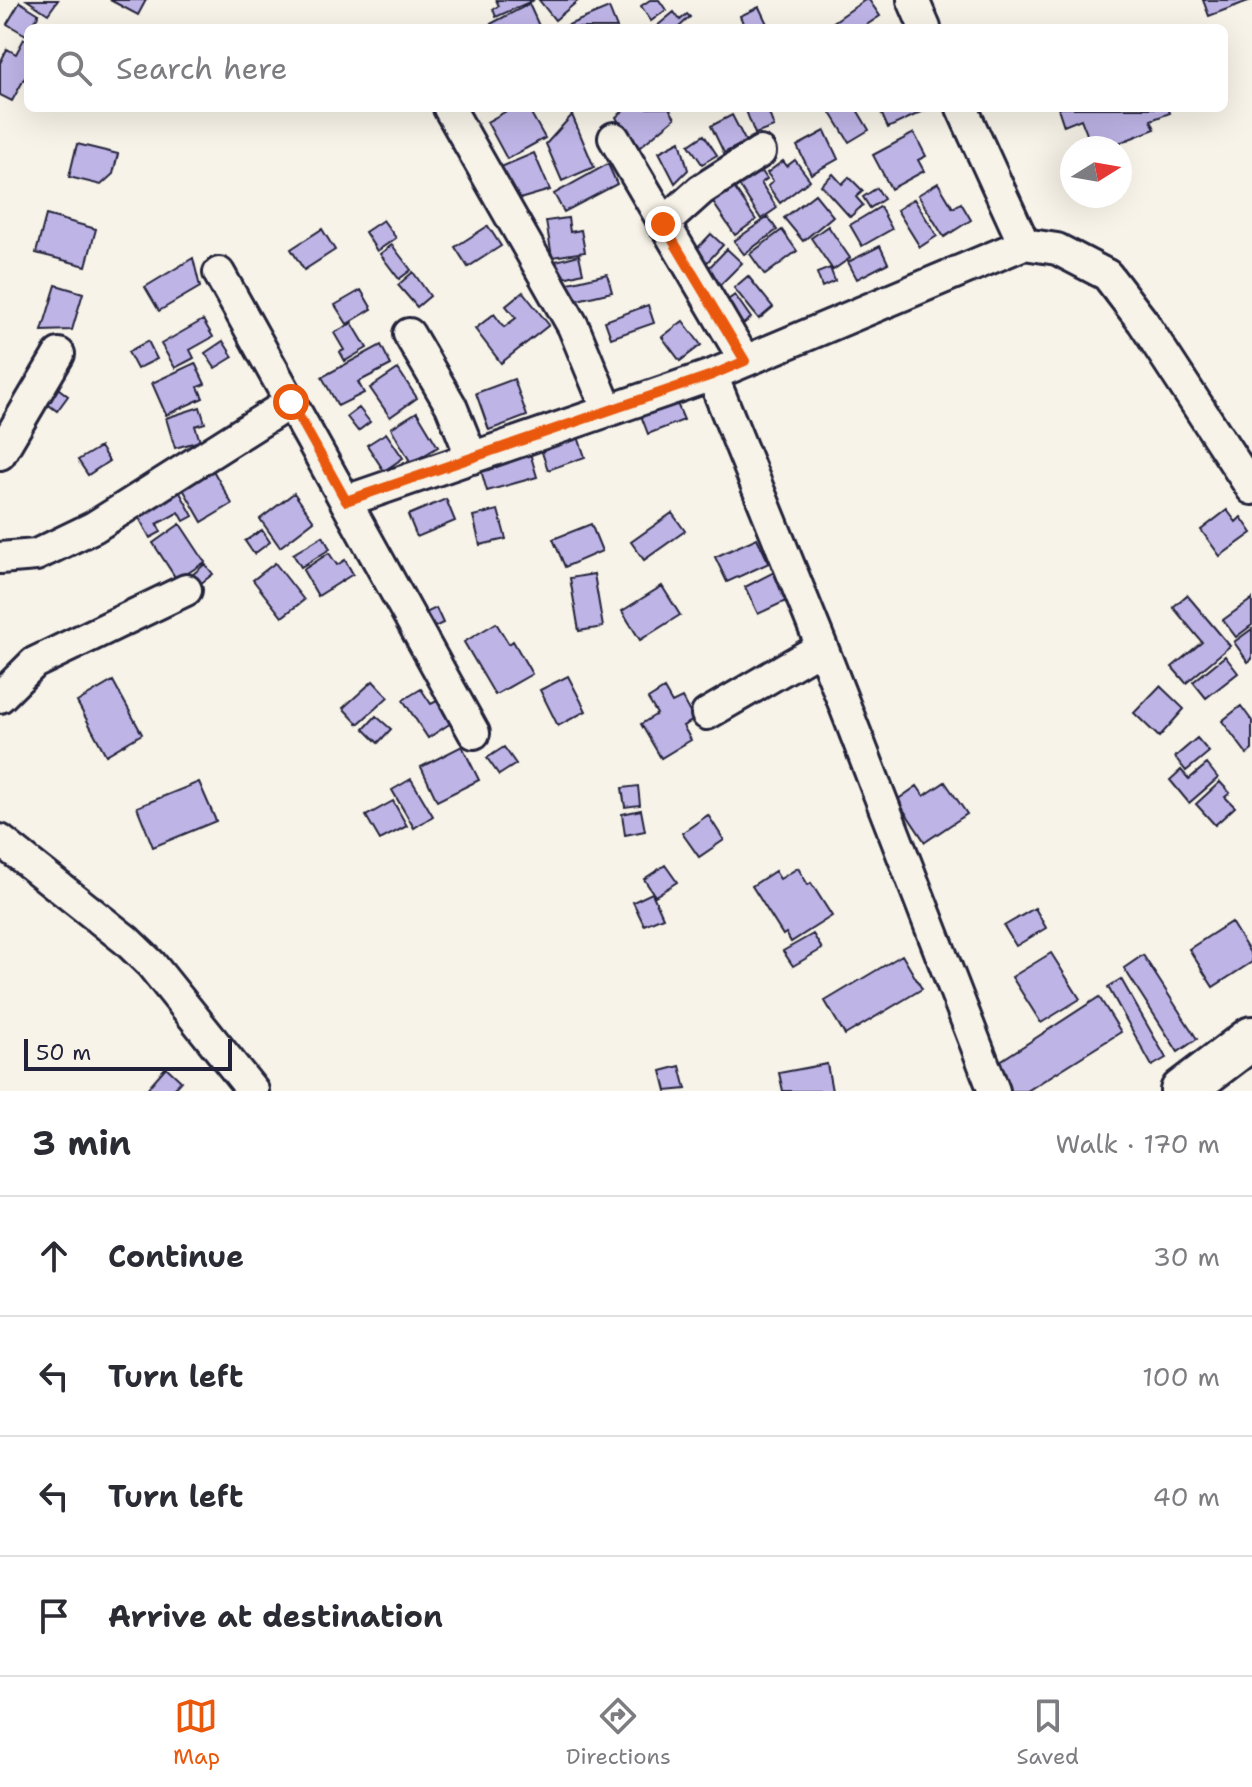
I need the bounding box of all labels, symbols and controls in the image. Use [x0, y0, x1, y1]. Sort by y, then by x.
search box [24, 24, 1228, 112]
icon: search [52, 46, 96, 90]
text: Search here [116, 48, 287, 89]
north arrow [1060, 136, 1132, 208]
route end [645, 206, 681, 242]
route start [273, 384, 309, 420]
scale bar [24, 1035, 232, 1071]
text: 50 m [36, 1038, 91, 1067]
text: 3 min [32, 1120, 131, 1166]
text: Walk · 170 m [1056, 1126, 1220, 1161]
icon: ahead [32, 1234, 76, 1278]
text: Continue [108, 1236, 244, 1277]
text: 30 m [1153, 1239, 1220, 1274]
icon: left [32, 1354, 76, 1398]
text: Turn left [108, 1356, 243, 1397]
text: 100 m [1142, 1359, 1220, 1394]
icon: left [32, 1474, 76, 1518]
text: Turn left [108, 1476, 243, 1517]
text: 40 m [1153, 1479, 1220, 1514]
icon: arrive [32, 1594, 76, 1638]
text: Arrive at destination [108, 1596, 443, 1637]
tab: Map [173, 1694, 220, 1771]
tab: Directions [566, 1694, 671, 1771]
tab: Saved [1017, 1694, 1079, 1771]

